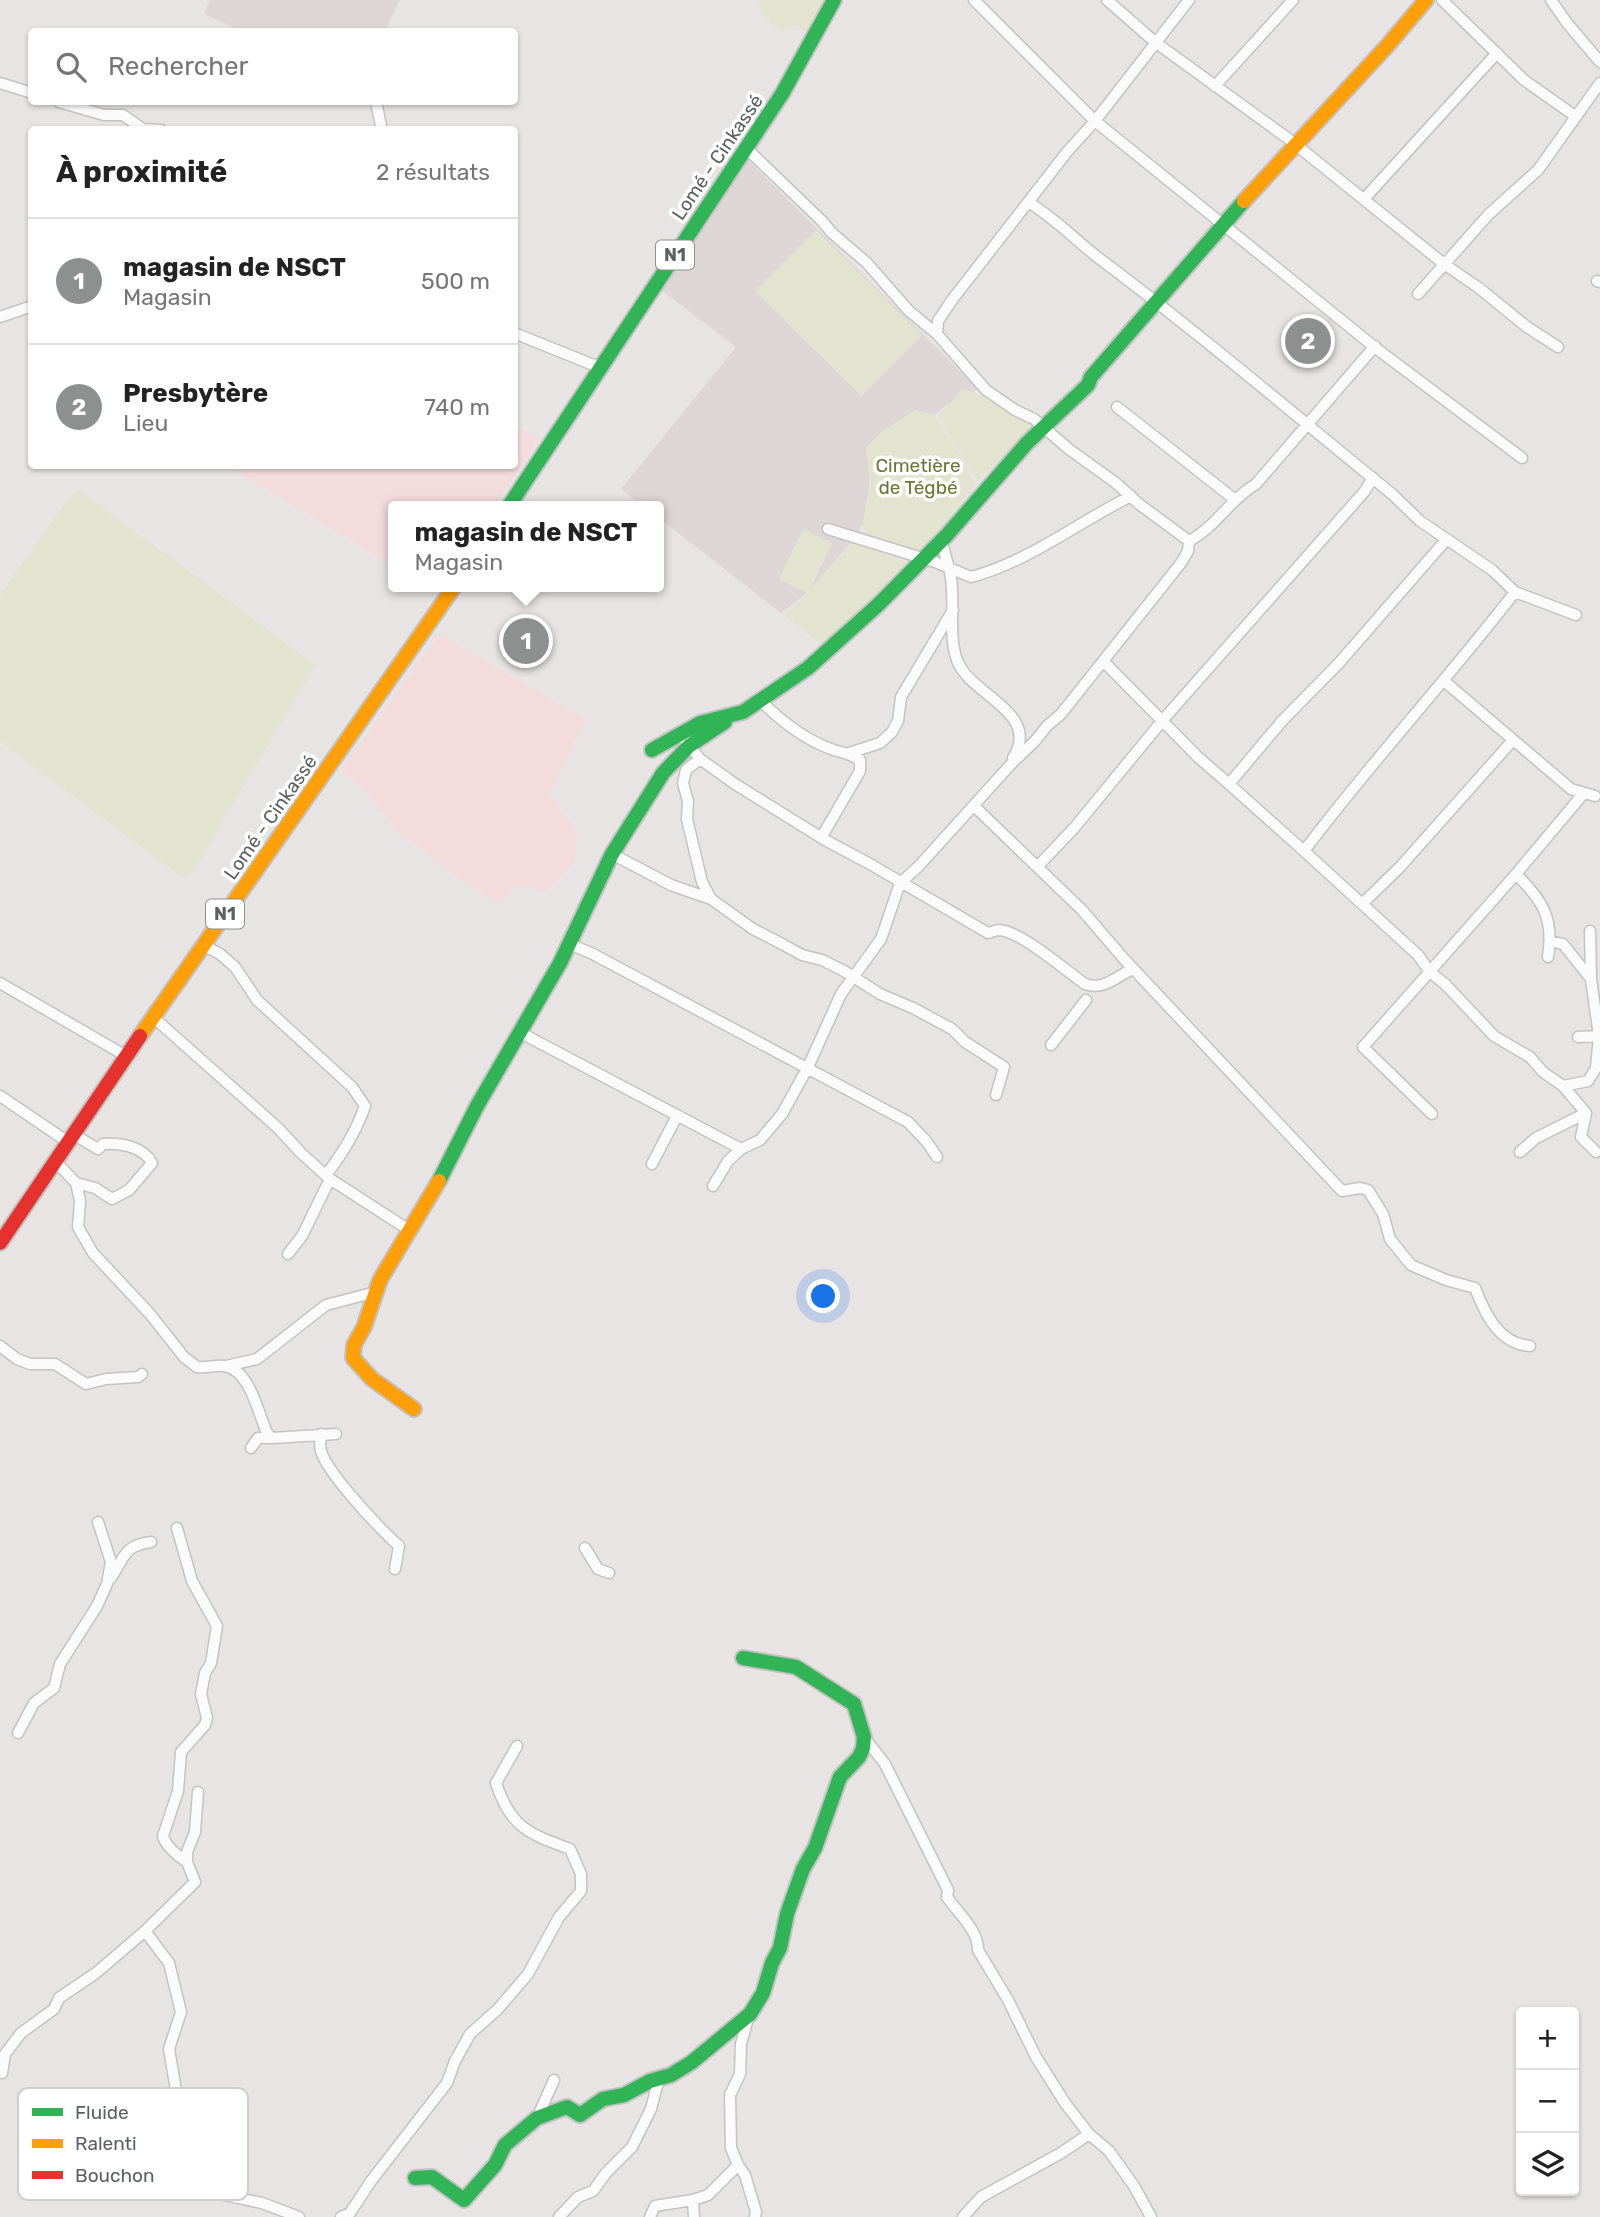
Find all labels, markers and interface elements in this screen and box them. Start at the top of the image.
search box [28,28,518,105]
icon: search [52,48,90,86]
text: Rechercher [108,51,248,82]
street label: Lomé - Cinkassé [667,90,768,224]
text: À proximité [56,154,227,190]
text: 2 résultats [376,158,490,186]
road number: N1 [656,241,694,270]
text: magasin de NSCT [123,252,346,283]
text: 1 [73,267,85,295]
text: 500 m [421,267,490,295]
text: Magasin [123,283,212,311]
pin: 2 [1285,315,1331,367]
text: Presbytère [123,378,268,409]
text: 2 [72,393,86,421]
text: 740 m [424,393,490,421]
text: Lieu [123,409,168,437]
park label: Cimetière de Tégbé [875,454,961,499]
popup [388,501,664,592]
text: magasin de NSCT [414,517,638,548]
text: Magasin [414,548,503,576]
pin: 1 [503,615,549,667]
street label: Lomé - Cinkassé [219,751,322,884]
road number: N1 [206,900,244,929]
your location [806,1279,840,1313]
map controls [1516,2007,1579,2196]
button: + [1516,2007,1579,2070]
button: − [1516,2070,1579,2133]
legend [18,2088,248,2200]
text: Fluide [75,2101,129,2124]
text: Ralenti [75,2132,137,2155]
button: layers [1516,2133,1579,2196]
text: Bouchon [75,2164,155,2187]

